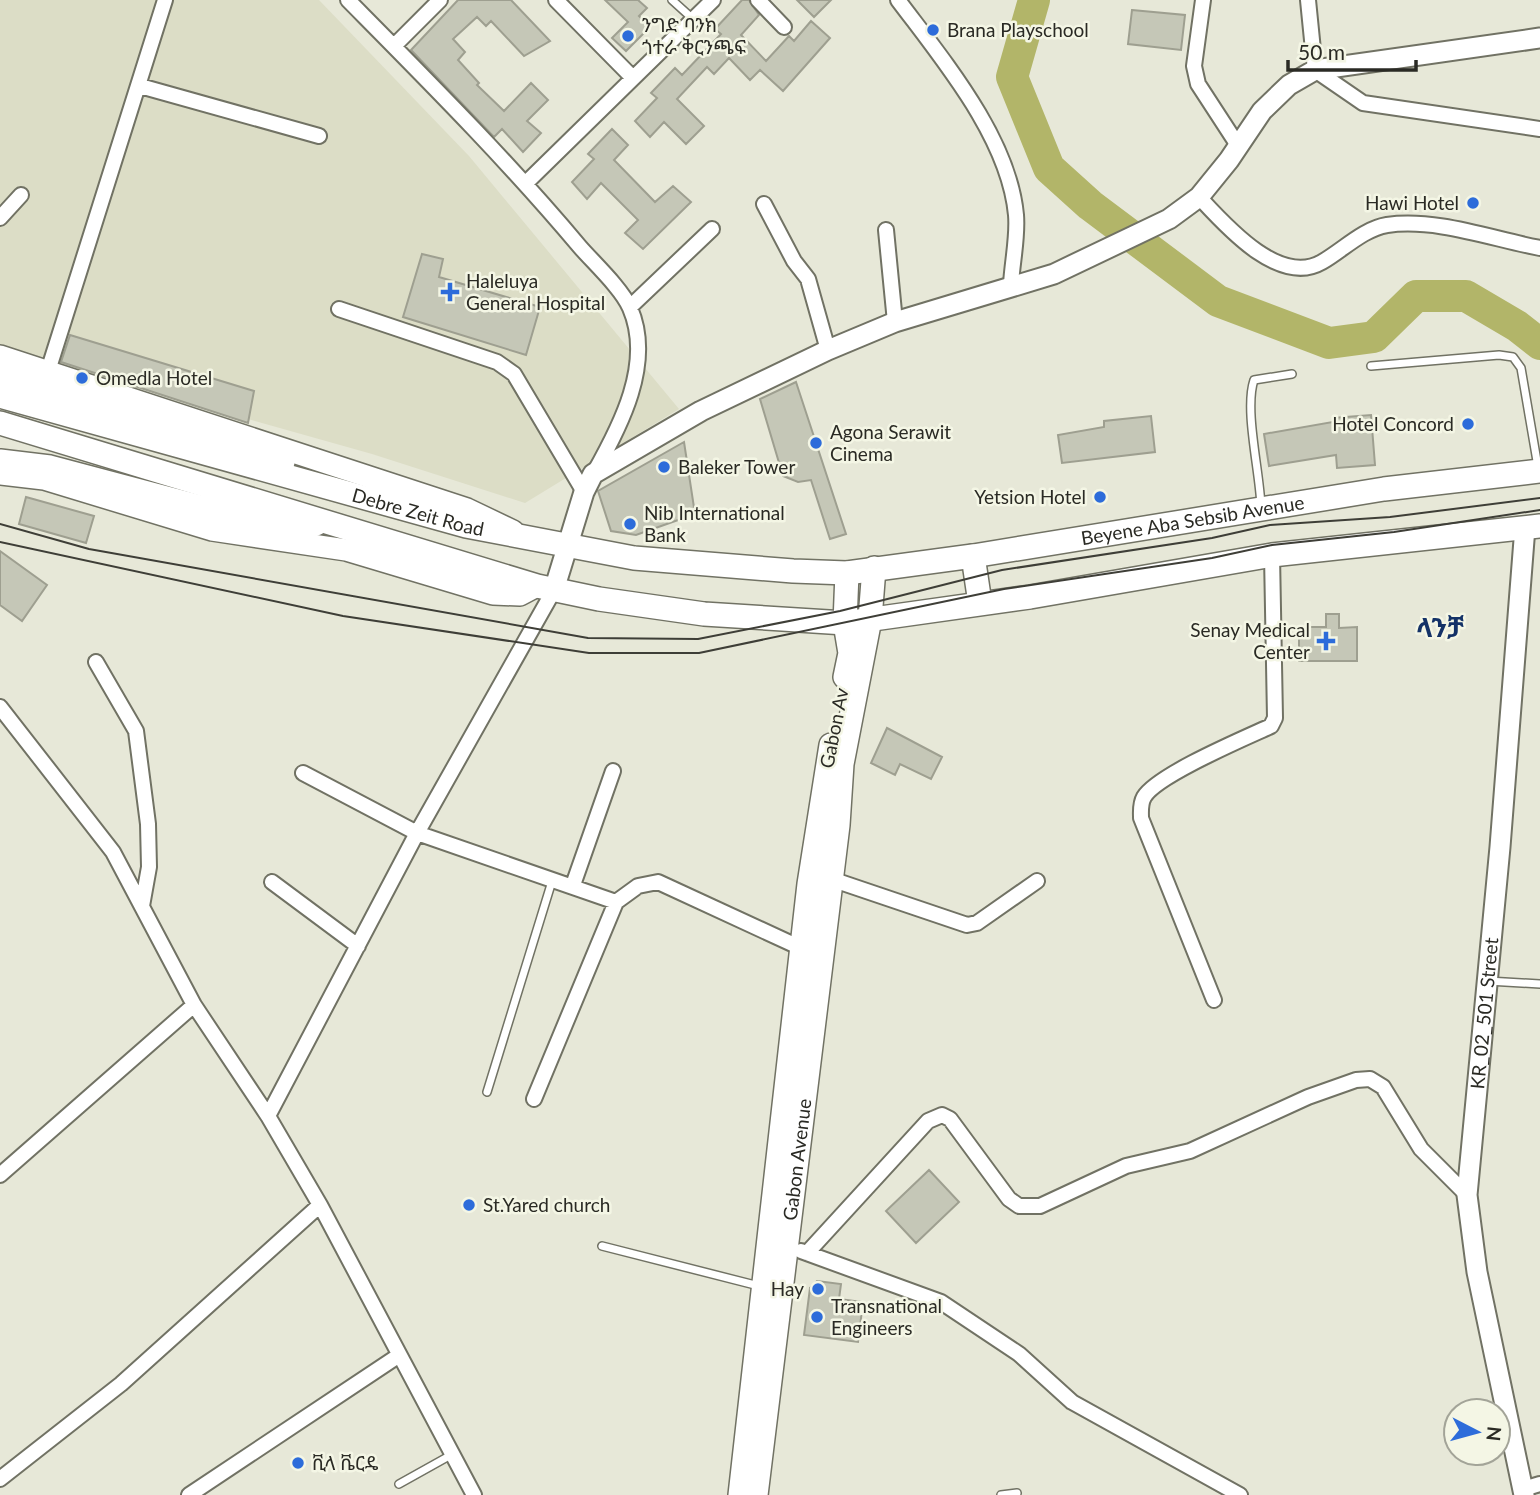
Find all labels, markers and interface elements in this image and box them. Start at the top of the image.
place label: ንግድ ባንክ ጎተራ ቅርንጫፍ [642,13,746,58]
place label: Brana Playschool [947,18,1089,41]
marker: Brana Playschool [925,22,941,38]
marker: ንግድ ባንክ ጎተራ ቅርንጫፍ [620,28,636,44]
scale bar [1288,28,1416,72]
text: 50 m [1298,39,1345,64]
place label: Hawi Hotel [1365,191,1459,214]
marker: Hawi Hotel [1465,195,1481,211]
place label: Haleluya General Hospital [466,269,605,314]
marker: Haleluya General Hospital [440,282,460,302]
place label: Omedla Hotel [96,366,212,389]
marker: Omedla Hotel [74,370,90,386]
place label: Hotel Concord [1332,412,1454,435]
marker: Hotel Concord [1460,416,1476,432]
place label: Agona Serawit Cinema [830,420,951,465]
marker: Agona Serawit Cinema [808,435,824,451]
place label: Baleker Tower [678,455,795,478]
marker: Baleker Tower [656,459,672,475]
street label: Debre Zeit Road [350,483,486,540]
place label: Yetsion Hotel [974,485,1086,508]
marker: Yetsion Hotel [1092,489,1108,505]
street label: Beyene Aba Sebsib Avenue [1079,490,1306,549]
place label: Nib International Bank [644,501,785,546]
marker: Nib International Bank [622,516,638,532]
district label: ላንቻ [1416,611,1464,643]
place label: Senay Medical Center [1190,618,1310,663]
marker: Senay Medical Center [1316,631,1336,651]
street label: Gabon Av [814,686,853,770]
street label: KR_02_501 Street [1465,936,1502,1090]
street label: Gabon Avenue [778,1097,815,1222]
place label: St.Yared church [483,1193,610,1216]
marker: St.Yared church [461,1197,477,1213]
place label: Hay [771,1277,804,1300]
marker: Hay [810,1281,826,1297]
place label: Transnational Engineers [831,1294,942,1339]
marker: Transnational Engineers [809,1309,825,1325]
north arrow [1442,1397,1512,1467]
text: N [1482,1425,1507,1442]
place label: ቪላ ቬርዴ [312,1451,379,1474]
marker: ቪላ ቬርዴ [290,1455,306,1471]

